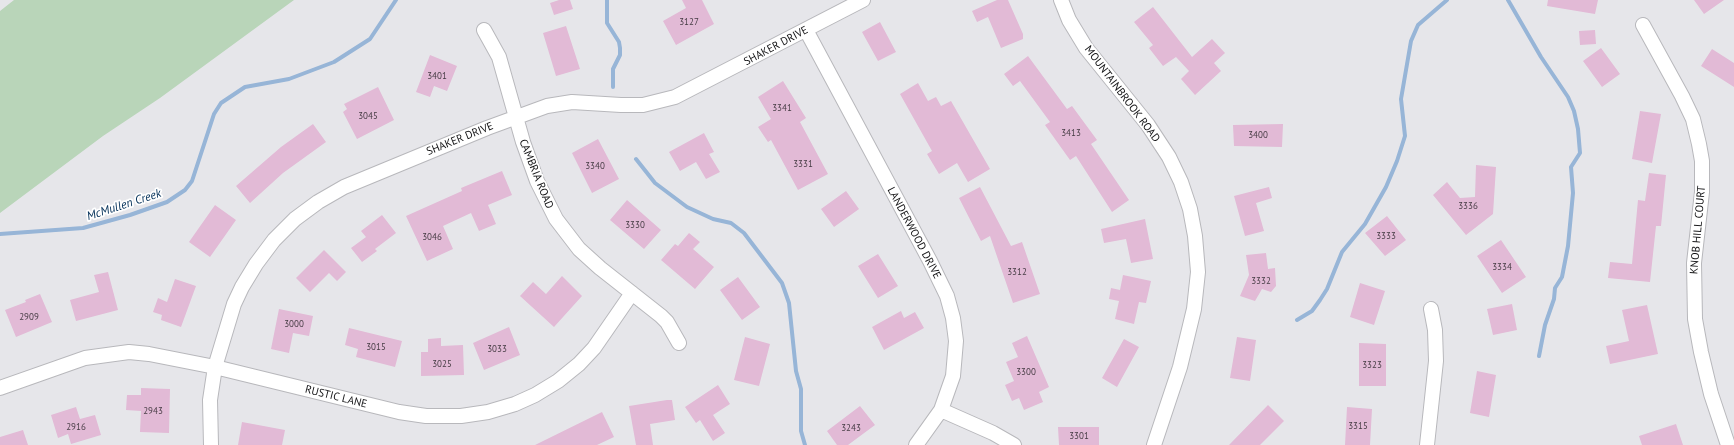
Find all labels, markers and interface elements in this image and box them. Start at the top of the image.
house number: 3127 [679,17,699,27]
street label: SHAKER DRIVE [742,24,810,68]
street label: MOUNTAINBROOK ROAD [1081,43,1163,145]
house number: 3401 [427,71,447,81]
house number: 3341 [772,103,792,113]
house number: 3045 [358,111,378,121]
street label: SHAKER DRIVE [425,120,495,158]
house number: 3413 [1061,128,1081,138]
house number: 3400 [1248,130,1268,140]
street label: CAMBRIA ROAD [516,137,556,211]
house number: 3331 [793,159,813,169]
house number: 3340 [585,161,605,171]
street label: LANDERWOOD DRIVE [884,185,944,281]
street label: KNOB HILL COURT [1688,185,1708,275]
water label: McMullen Creek [85,186,163,224]
house number: 3336 [1458,201,1478,211]
house number: 3330 [625,220,645,230]
house number: 3333 [1376,231,1396,241]
house number: 3046 [422,232,442,242]
house number: 3334 [1492,262,1512,272]
house number: 3312 [1007,267,1027,277]
house number: 3332 [1251,276,1271,286]
house number: 2909 [19,312,39,322]
house number: 3000 [284,319,304,329]
house number: 3015 [366,342,386,352]
house number: 3033 [487,344,507,354]
house number: 3025 [432,359,452,369]
house number: 3323 [1362,360,1382,370]
house number: 3300 [1016,367,1036,377]
street label: RUSTIC LANE [304,383,368,411]
house number: 2943 [143,406,163,416]
house number: 3315 [1348,421,1368,431]
house number: 2916 [66,422,86,432]
house number: 3243 [841,423,861,433]
house number: 3301 [1069,431,1089,441]

